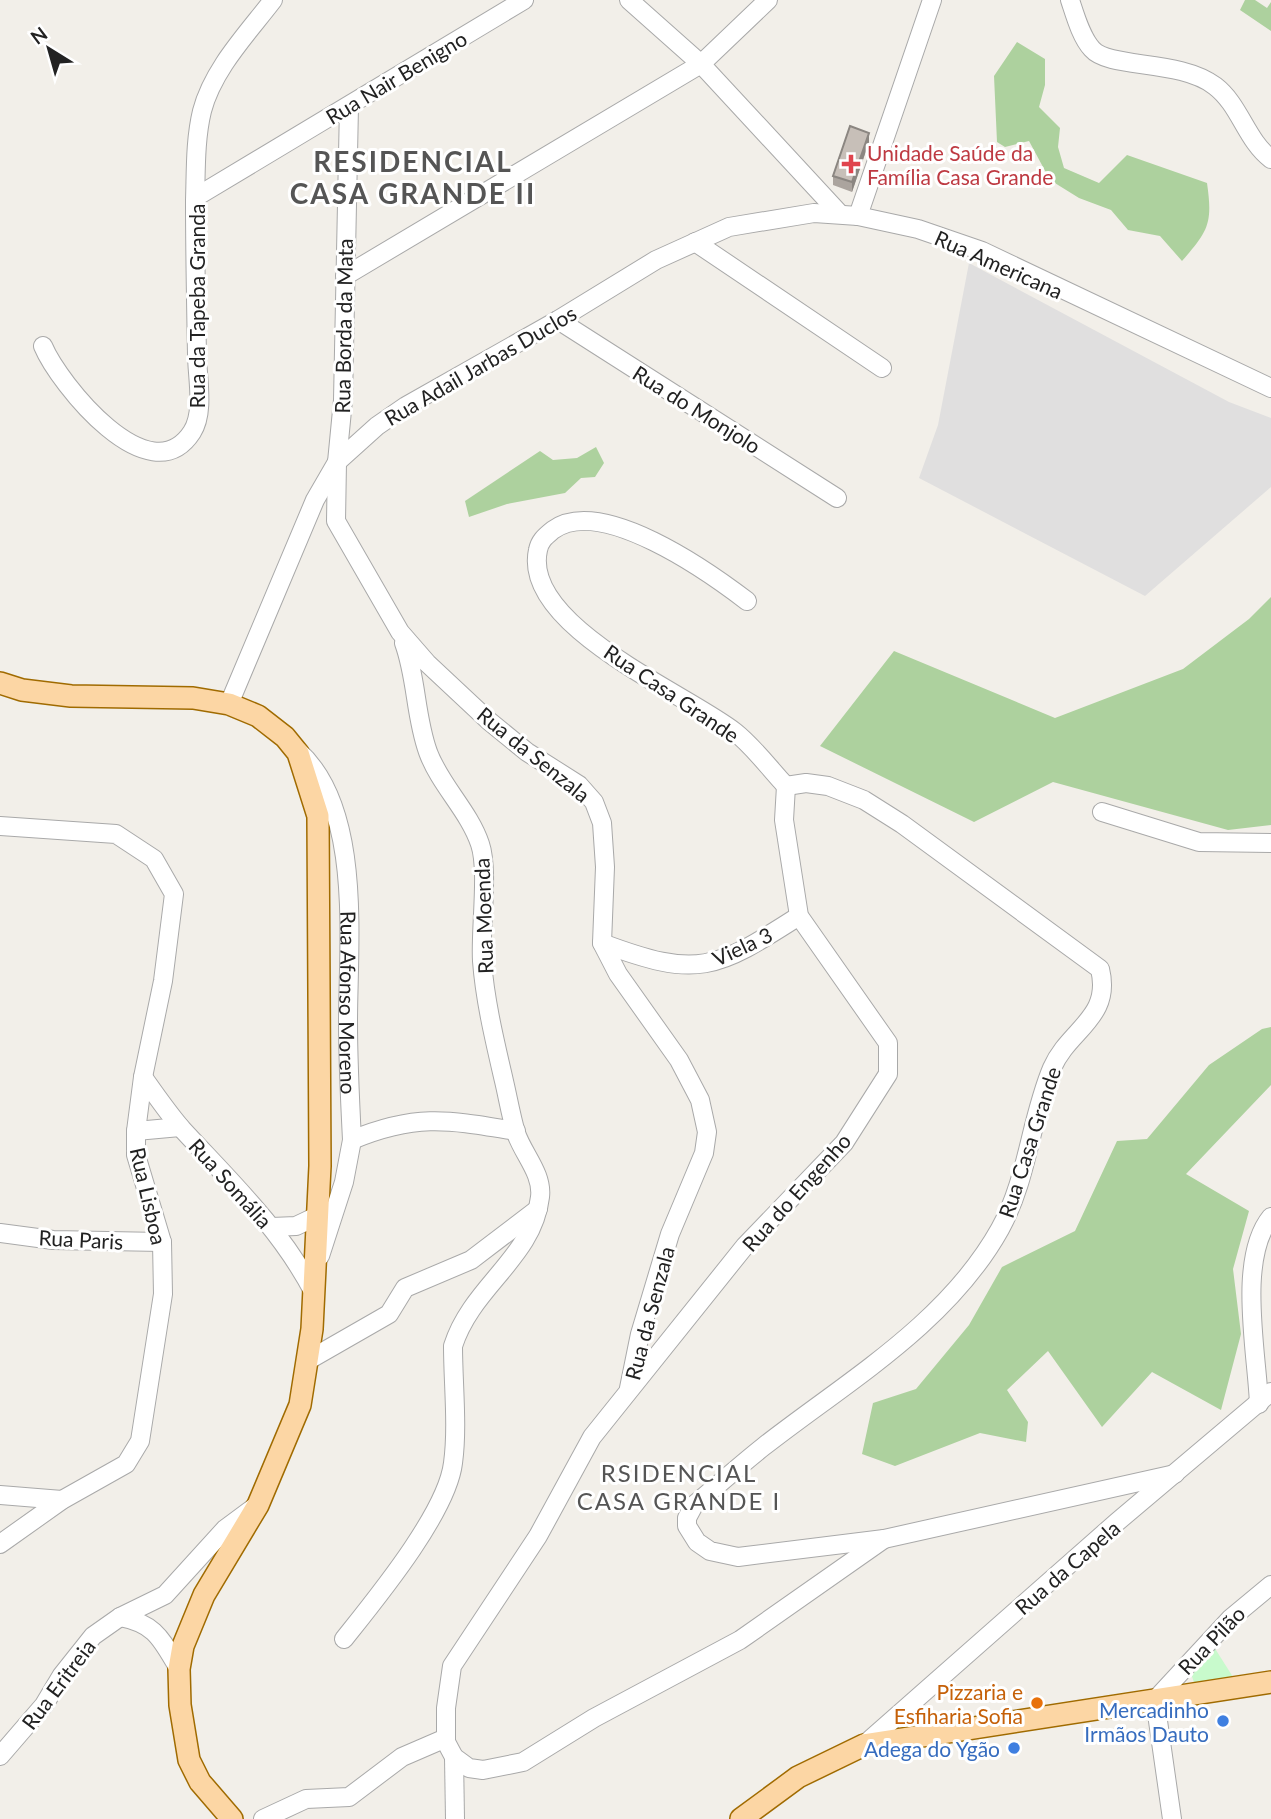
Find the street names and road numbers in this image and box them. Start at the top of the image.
street label: Rua Nair Benigno [321,25,471,129]
street label: Rua da Tapeba Granda [184,203,209,409]
street label: Rua Americana [931,225,1067,303]
street label: Rua Borda da Mata [329,238,357,414]
street label: Rua Adail Jarbas Duclos [380,300,580,430]
street label: Rua do Monjolo [629,360,766,458]
street label: Rua Casa Grande [600,639,744,747]
street label: Rua da Senzala [473,701,595,807]
street label: Rua Moenda [468,857,498,975]
street label: Rua Afonso Moreno [335,911,362,1095]
street label: Viela 3 [708,921,776,971]
street label: Rua Casa Grande [993,1063,1065,1221]
street label: Rua do Engenho [737,1128,856,1256]
street label: Rua Somália [184,1133,278,1233]
street label: Rua Lisboa [126,1145,172,1247]
street label: Rua Paris [38,1224,124,1254]
street label: Rua da Senzala [619,1243,679,1383]
street label: Rua da Capela [1010,1515,1124,1619]
street label: Rua Pilão [1172,1601,1250,1679]
street label: Rua Eritreia [16,1634,100,1734]

